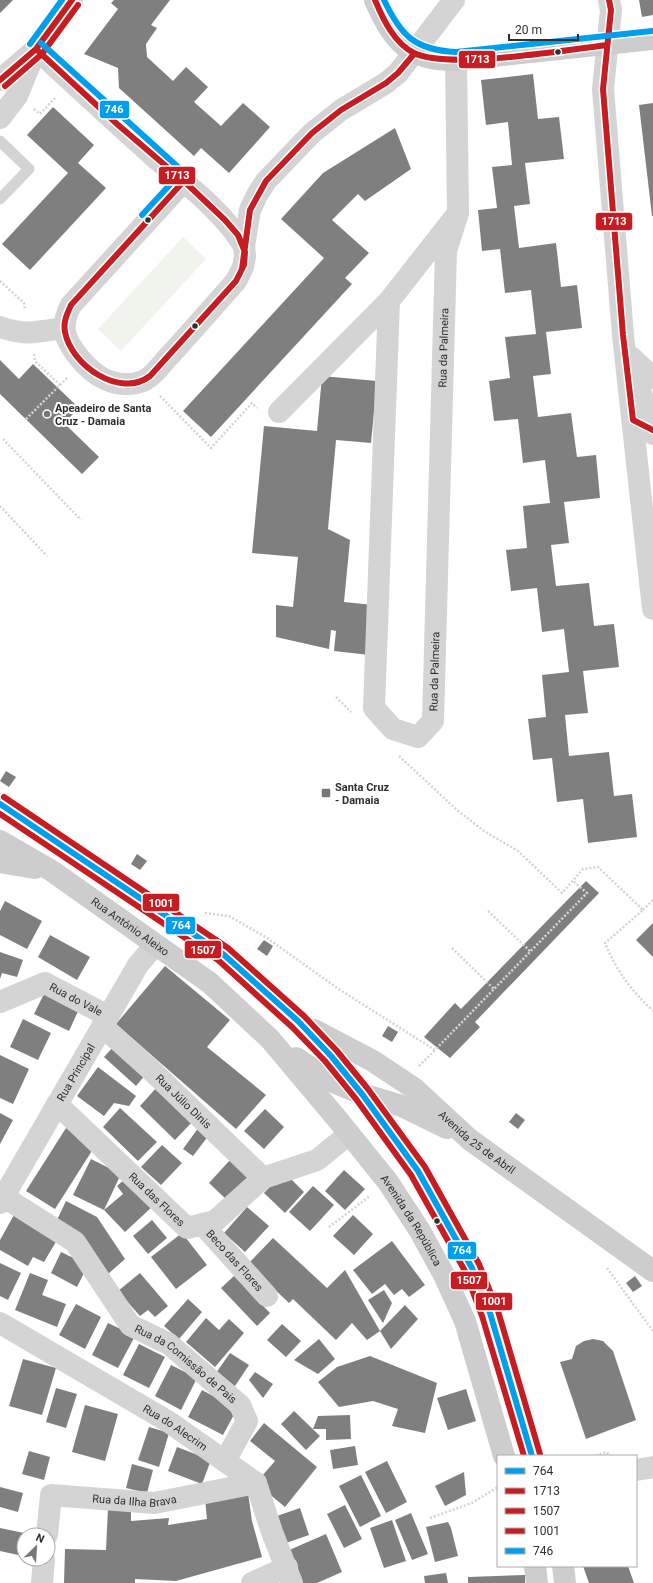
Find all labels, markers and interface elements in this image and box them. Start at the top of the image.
scale bar [509,16,578,42]
text: 20 m [515,23,542,37]
unlabelled marker [553,47,563,57]
line badge: 1713 [458,50,496,69]
text: 1713 [464,53,490,66]
line badge: 746 [99,100,130,119]
text: 746 [105,103,123,116]
line badge: 1713 [158,166,196,185]
text: 1713 [164,169,190,182]
line badge: 1713 [595,212,633,231]
unlabelled marker [143,215,153,225]
text: 1713 [601,215,627,228]
street label: Rua da Palmeira [436,308,451,388]
unlabelled marker [190,321,200,331]
place label: Apeadeiro de Santa Cruz - Damaia [55,402,151,428]
marker: Apeadeiro de Santa Cruz - Damaia [42,409,52,419]
street label: Rua da Palmeira [427,632,442,712]
place label: Santa Cruz - Damaia [335,781,390,807]
marker: Santa Cruz - Damaia [320,787,332,799]
line badge: 1001 [142,893,180,912]
street label: Rua António Aleixo [89,894,172,959]
text: 1001 [148,897,174,910]
line badge: 764 [165,916,196,935]
text: 764 [172,919,191,932]
line badge: 1507 [184,940,222,959]
text: 1507 [190,944,216,957]
street label: Rua do Vale [47,980,105,1019]
street label: Rua Principal [54,1041,98,1103]
street label: Rua Júlio Dinis [153,1071,214,1131]
street label: Avenida 25 de Abril [436,1108,518,1177]
street label: Rua das Flores [126,1170,188,1229]
street label: Avenida da República [378,1172,444,1268]
unlabelled marker [432,1216,442,1226]
street label: Beco das Flores [204,1227,266,1294]
line badge: 764 [447,1241,477,1260]
text: 764 [453,1244,472,1257]
line badge: 1507 [450,1271,488,1290]
text: 1507 [456,1274,482,1287]
line badge: 1001 [475,1292,513,1311]
text: 1001 [481,1295,507,1308]
street label: Rua da Comissão de Pais [133,1322,240,1406]
street label: Rua do Alecrim [141,1402,210,1453]
legend [497,1455,637,1567]
text: 764 [533,1464,553,1478]
text: 1713 [533,1484,560,1498]
street label: Rua da Ilha Brava [92,1492,178,1510]
text: 1507 [533,1504,560,1518]
text: 1001 [533,1524,560,1538]
north arrow [16,1527,56,1567]
text: N [34,1531,46,1546]
text: 746 [533,1544,553,1558]

